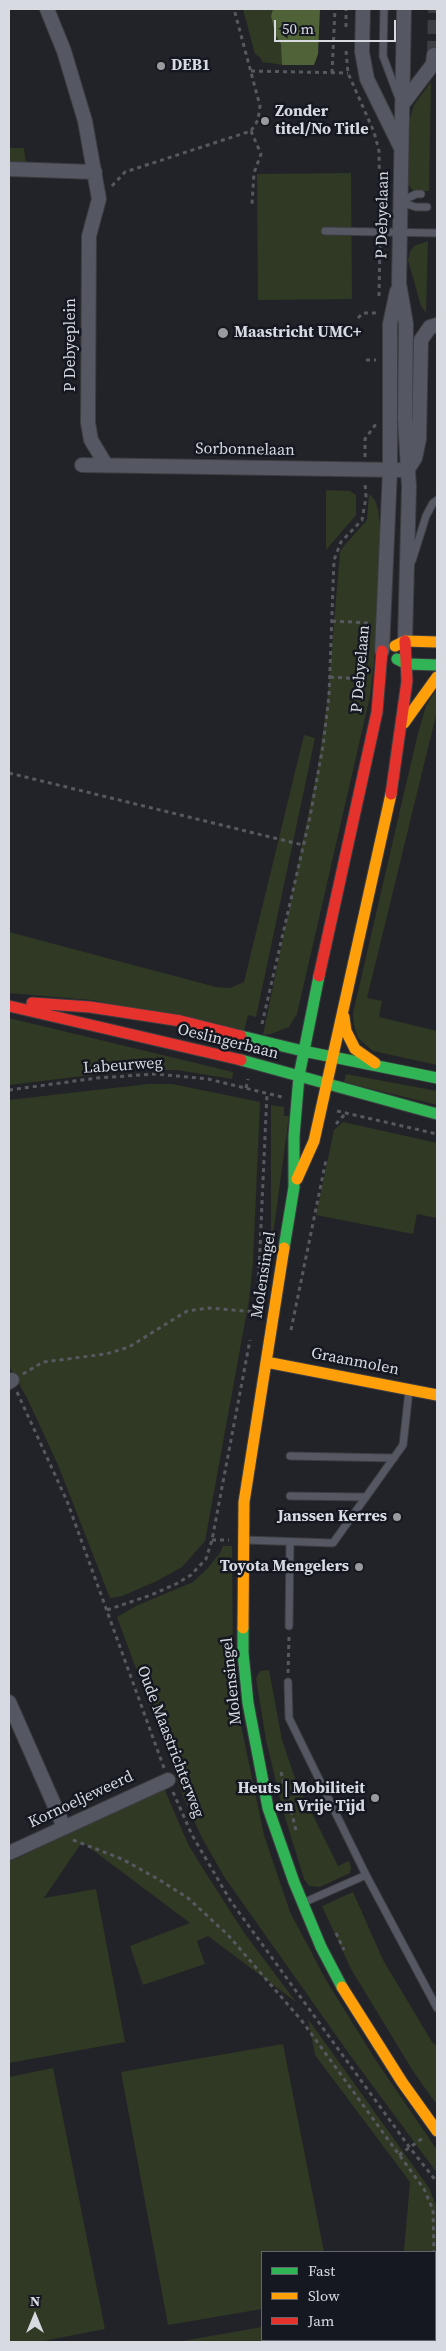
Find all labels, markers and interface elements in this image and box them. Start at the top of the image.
scale bar [276,10,398,42]
text: 50 m [282,18,314,39]
place label: DEB1 [171,56,211,76]
marker: DEB1 [155,60,167,72]
place label: Zonder titel/No Title [275,102,369,140]
marker: Zonder titel/No Title [259,115,271,127]
street label: P Debyelaan [373,171,393,259]
street label: P Debyeplein [61,298,81,392]
place label: Maastricht UMC+ [234,323,362,343]
marker: Maastricht UMC+ [216,326,230,340]
street label: Sorbonnelaan [195,440,295,460]
street label: P Debyelaan [348,624,374,714]
street label: Oeslingerbaan [175,1020,281,1064]
street label: Labeurweg [83,1054,163,1078]
street label: Molensingel [248,1230,280,1320]
street label: Graanmolen [309,1344,401,1380]
place label: Janssen Kerres [278,1507,387,1527]
marker: Janssen Kerres [391,1511,403,1523]
place label: Toyota Mengelers [220,1557,349,1577]
marker: Toyota Mengelers [353,1561,365,1573]
street label: Molensingel [218,1636,246,1726]
street label: Oude Maastrichterweg [132,1663,208,1821]
street label: Kornoeljeweerd [26,1767,136,1833]
place label: Heuts | Mobiliteit en Vrije Tijd [237,1779,365,1817]
marker: Heuts | Mobiliteit en Vrije Tijd [369,1792,381,1804]
legend [261,2251,436,2341]
text: Fast [308,2260,335,2281]
text: Slow [308,2285,340,2306]
north arrow [10,2291,60,2341]
text: N [30,2291,40,2311]
text: Jam [308,2310,334,2331]

